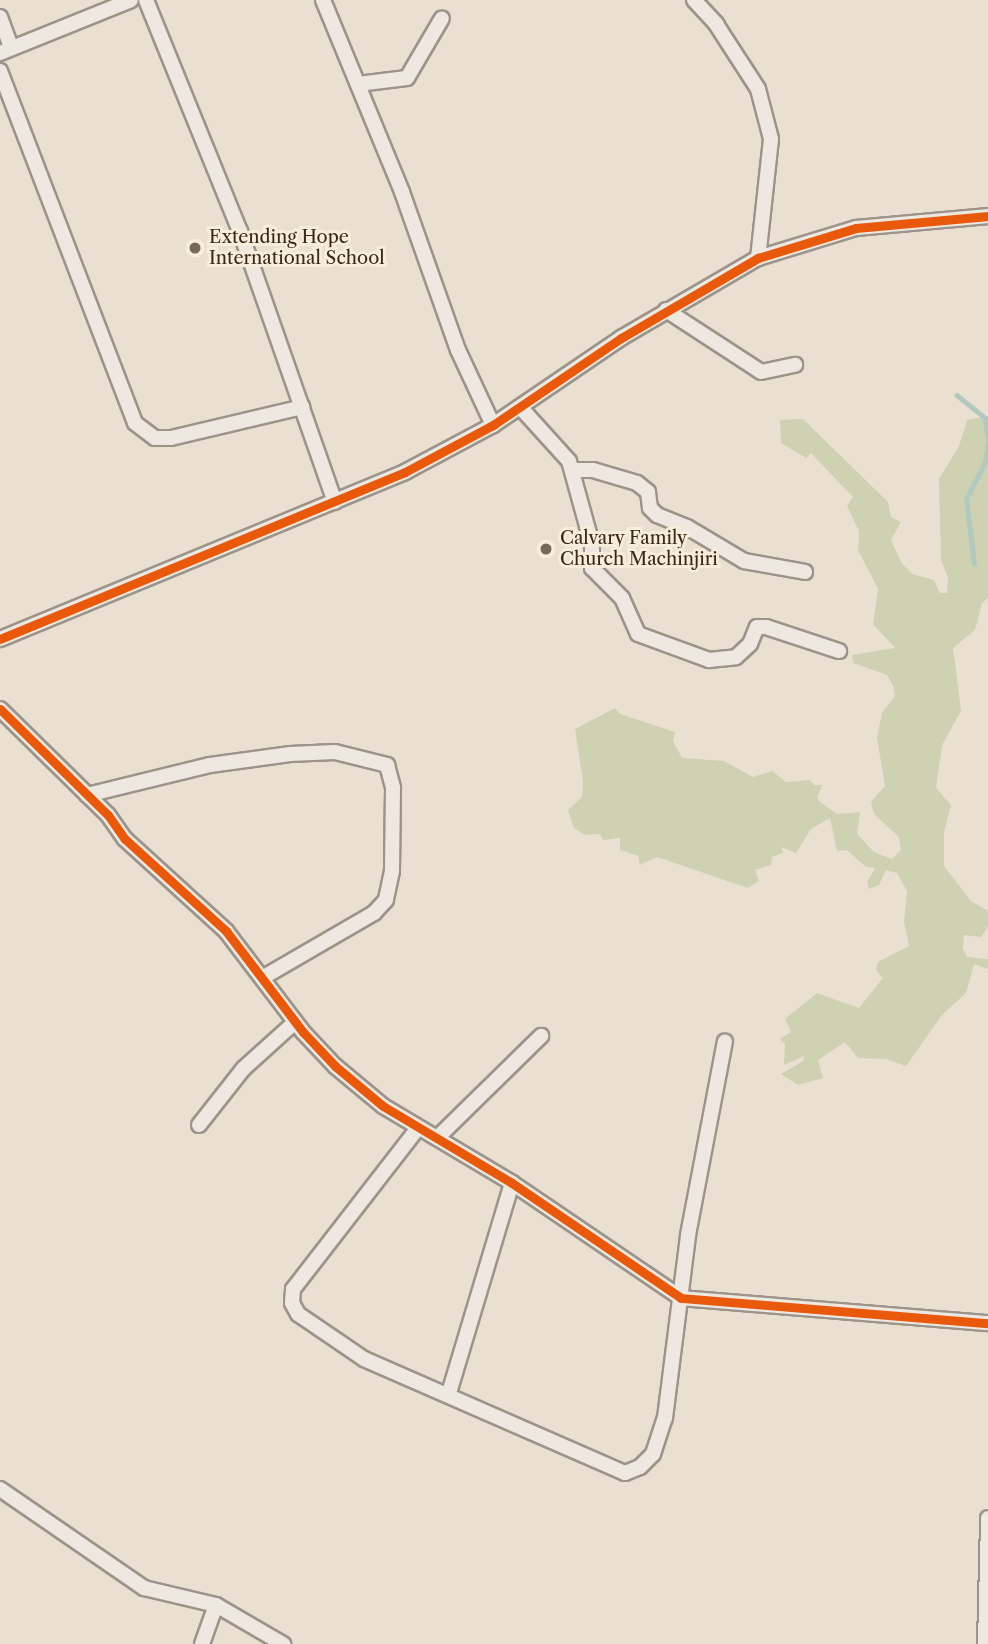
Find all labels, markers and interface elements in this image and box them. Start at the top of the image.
place label: Extending Hope International School [209,227,385,270]
marker: Extending Hope International School [187,240,203,256]
place label: Calvary Family Church Machinjiri [560,528,718,570]
marker: Calvary Family Church Machinjiri [538,541,554,557]

